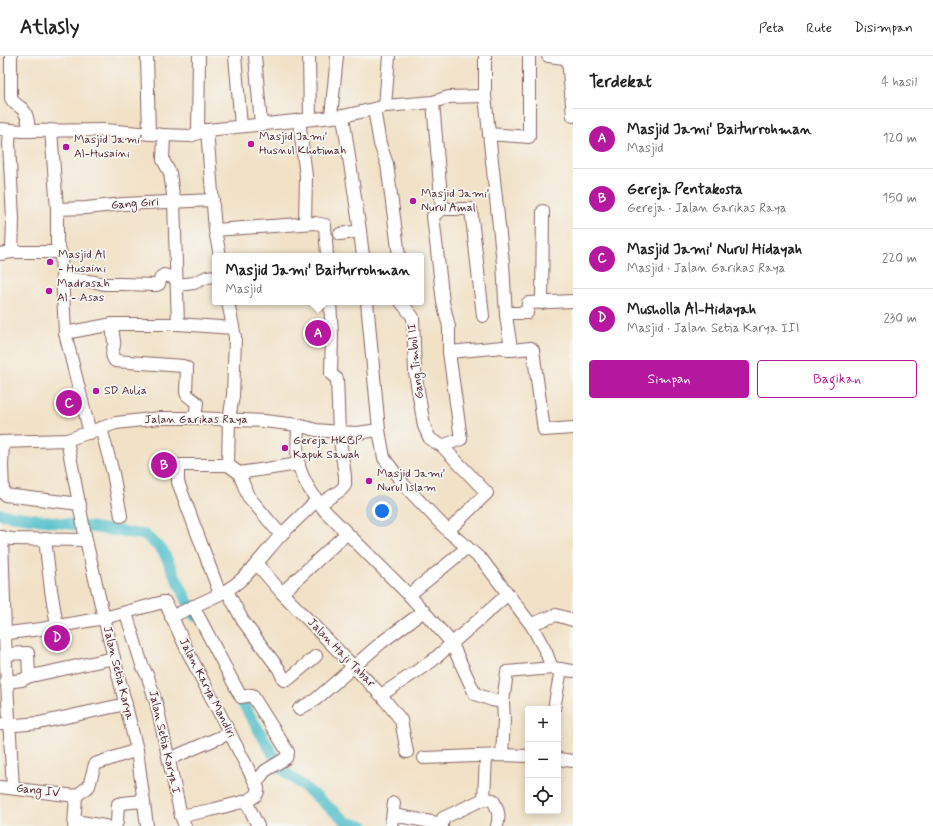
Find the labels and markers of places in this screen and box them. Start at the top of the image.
place label: Masjid Jami' Husnul Khotimah [259,129,346,159]
place label: Masjid Jami' Al-Husaini [74,132,142,162]
marker: Masjid Jami' Husnul Khotimah [246,139,256,149]
marker: Masjid Jami' Al-Husaini [61,142,71,152]
place label: Masjid Jami' Nurul Amal [421,186,489,216]
marker: Masjid Jami' Nurul Amal [408,196,418,206]
place label: Masjid Al - Husaini [58,247,106,277]
marker: Masjid Al - Husaini [45,257,55,267]
place label: Madrasah Al - Asas [57,276,110,306]
marker: Madrasah Al - Asas [44,286,54,296]
pin: A [305,318,331,348]
place label: SD Aulia [104,383,147,399]
marker: SD Aulia [91,386,101,396]
pin: C [56,388,82,418]
place label: Gereja HKBP Kapuk Sawah [293,433,363,463]
marker: Gereja HKBP Kapuk Sawah [280,443,290,453]
pin: B [151,450,177,480]
place label: Masjid Jami' Nurul Islam [377,466,445,496]
marker: Masjid Jami' Nurul Islam [364,476,374,486]
pin: D [44,623,70,653]

